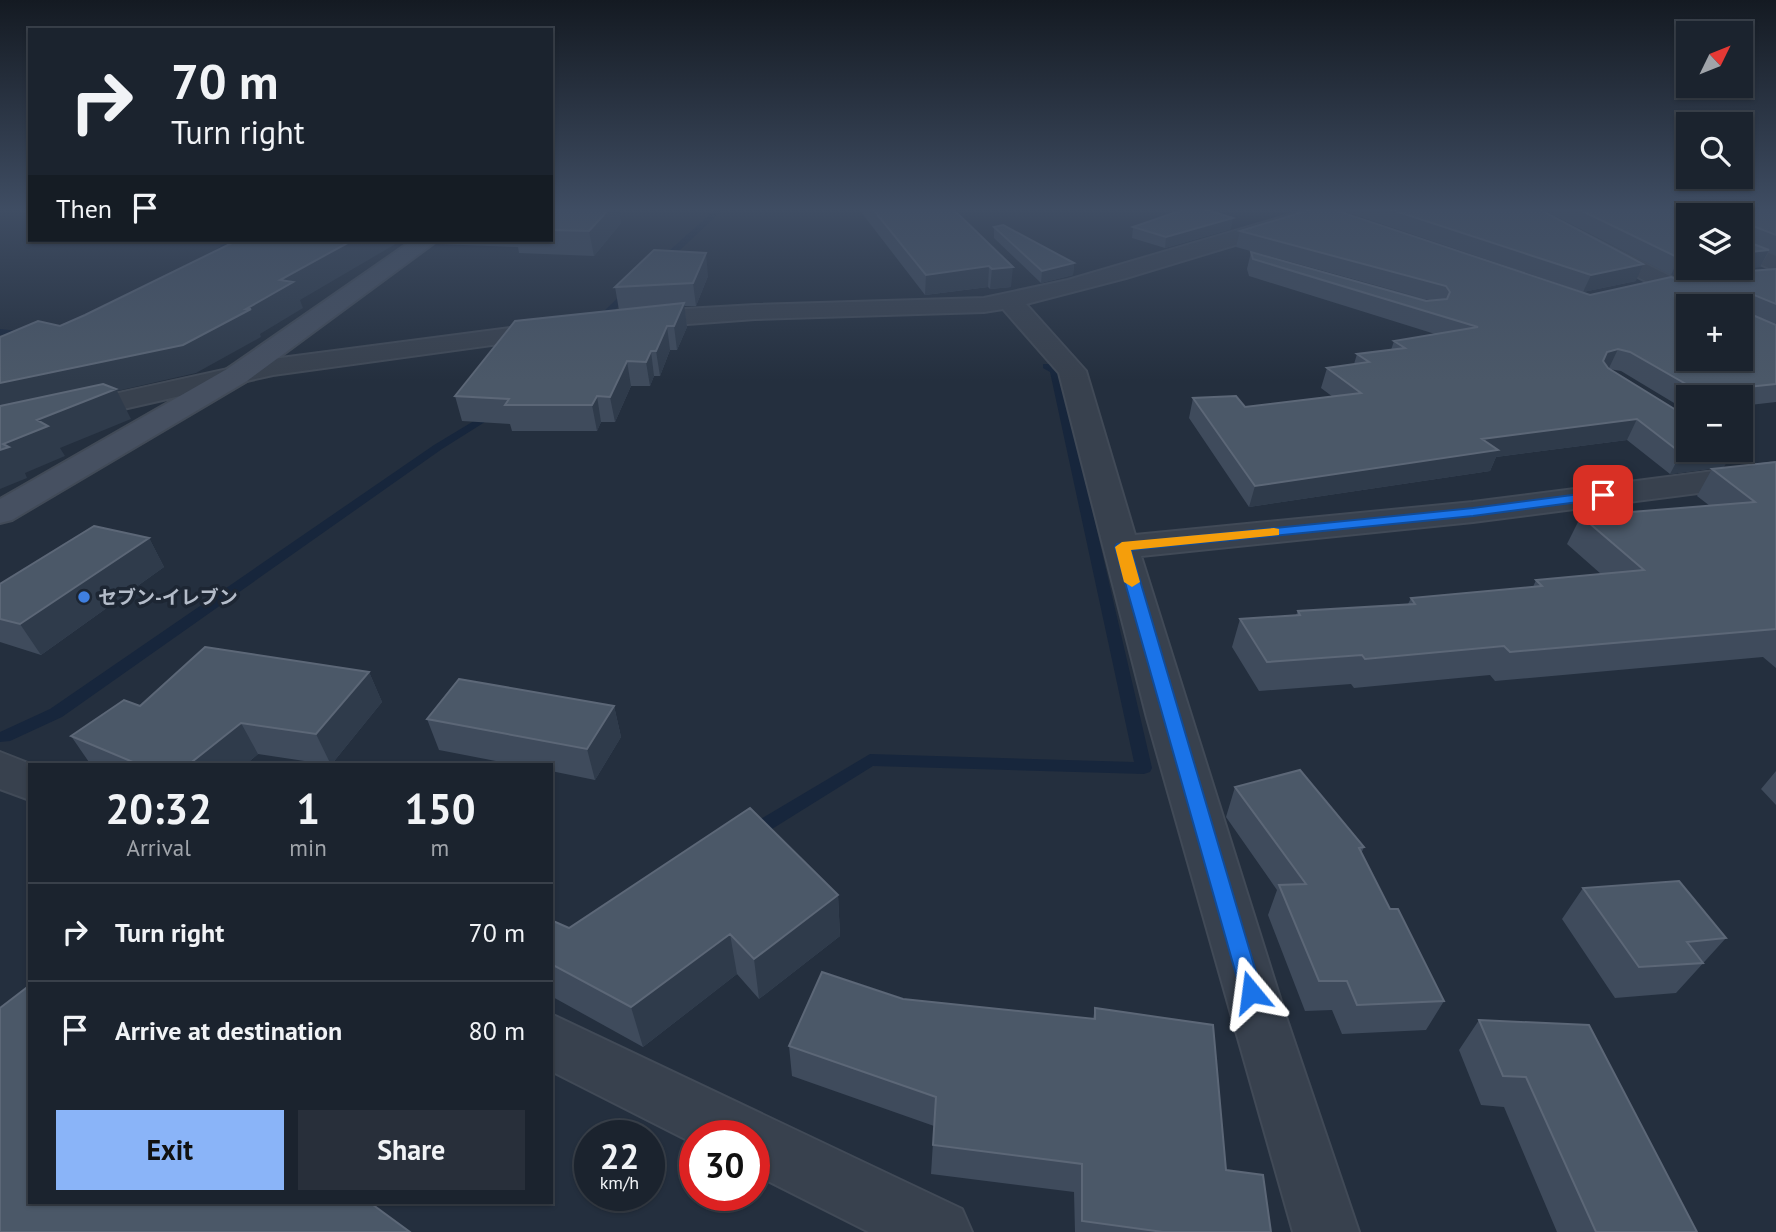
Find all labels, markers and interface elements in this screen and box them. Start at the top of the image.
north arrow [1676,21,1754,98]
map controls [1676,21,1753,462]
text: 70 m [171,49,278,113]
icon: right [56,56,147,147]
text: Turn right [171,111,305,153]
button: search [1676,112,1753,189]
icon: arrive [126,189,164,227]
text: Then [56,192,112,225]
button: layers [1676,203,1753,280]
button: + [1676,294,1753,371]
button: − [1676,385,1753,462]
pin [1573,465,1633,525]
icon: arrive [1584,476,1622,514]
place label: セブン-イレブン [98,585,238,609]
marker: セブン-イレブン [76,589,92,605]
text: 20:32 [105,781,212,836]
text: 1 [296,781,320,836]
text: 150 [404,781,476,836]
text: Arrival [126,833,191,862]
text: min [289,833,327,862]
text: m [431,833,449,862]
icon: right [56,913,94,951]
text: Turn right [115,916,224,949]
text: 70 m [469,916,525,949]
position arrow [1214,955,1288,1029]
icon: arrive [56,1011,94,1049]
text: Arrive at destination [115,1014,342,1047]
text: 80 m [469,1014,525,1047]
button: Exit [56,1110,284,1190]
button: Share [298,1110,525,1190]
speed limit sign: 30 [679,1120,770,1211]
text: 22 [600,1133,639,1179]
text: km/h [600,1171,639,1194]

